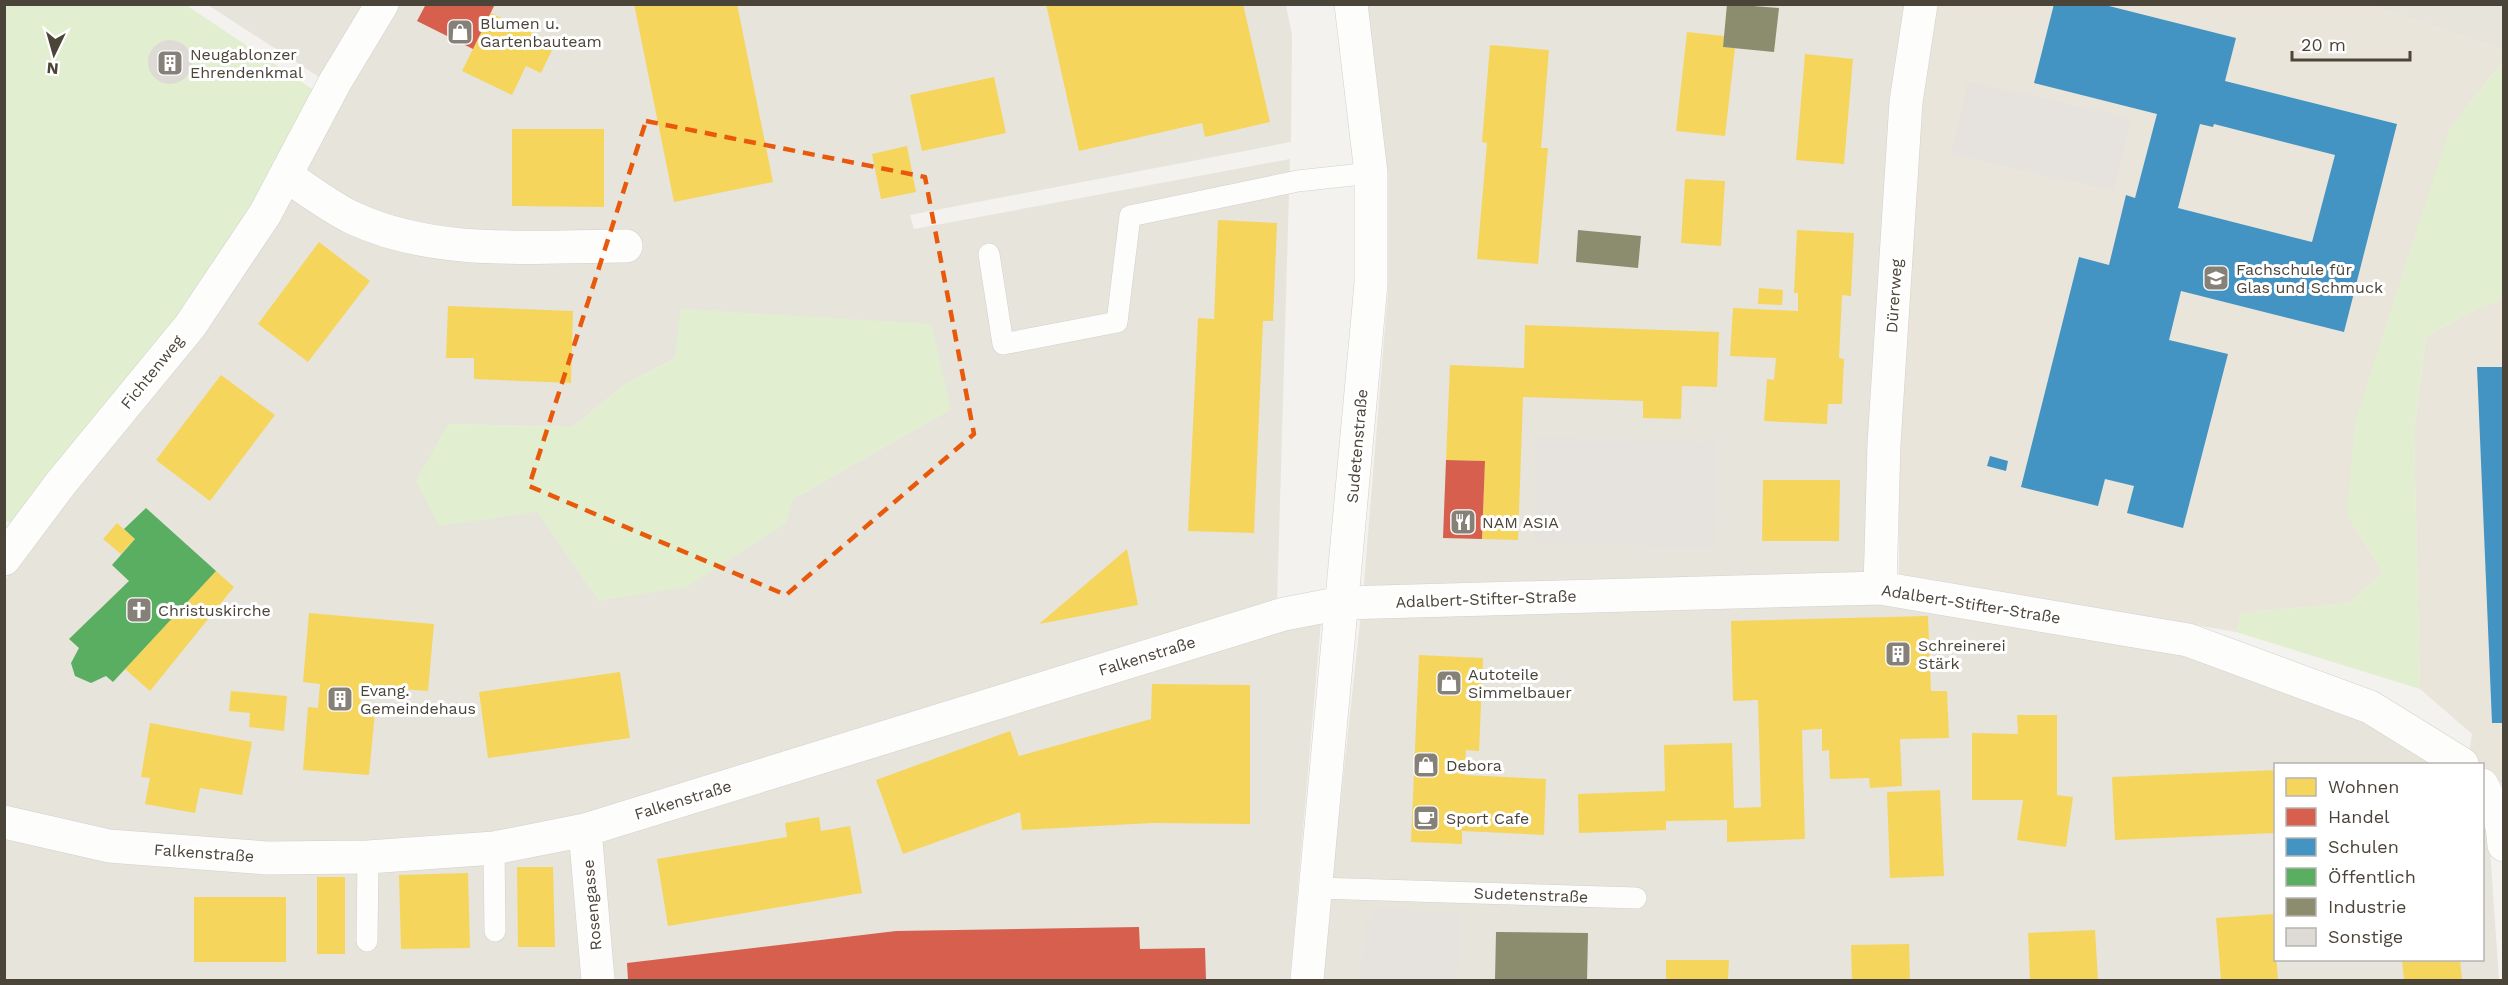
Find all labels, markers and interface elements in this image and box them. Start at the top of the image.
place label: Blumen u. Gartenbauteam [480,14,602,51]
shop icon: Blumen u. Gartenbauteam [445,17,475,47]
north arrow [24,24,84,84]
scale bar [2292,24,2410,62]
text: 20 m [2301,34,2346,55]
place label: Neugablonzer Ehrendenkmal [190,45,303,82]
building icon: Neugablonzer Ehrendenkmal [155,48,185,78]
text: N [46,58,59,78]
street label: Dürerweg [1882,258,1906,334]
place label: Fachschule für Glas und Schmuck [2236,260,2383,297]
school or university icon: Fachschule für Glas und Schmuck [2201,263,2231,293]
street label: Fichtenweg [116,331,188,413]
street label: Sudetenstraße [1343,388,1371,504]
restaurant icon: NAM ASIA [1448,507,1478,537]
place label: NAM ASIA [1482,513,1559,532]
street label: Adalbert-Stifter-Straße [1880,580,2062,628]
street label: Adalbert-Stifter-Straße [1395,586,1577,612]
church icon: Christuskirche [124,595,154,625]
place label: Christuskirche [158,601,271,620]
street label: Falkenstraße [1096,632,1198,680]
place label: Schreinerei Stärk [1918,636,2006,673]
building icon: Schreinerei Stärk [1883,639,1913,669]
place label: Autoteile Simmelbauer [1468,665,1572,702]
shop icon: Autoteile Simmelbauer [1434,668,1464,698]
place label: Evang. Gemeindehaus [360,681,476,718]
building icon: Evang. Gemeindehaus [325,684,355,714]
shop icon: Debora [1411,750,1441,780]
place label: Debora [1446,756,1502,775]
legend [2274,763,2484,961]
street label: Falkenstraße [632,776,734,824]
text: Wohnen [2328,776,2399,797]
cafe icon: Sport Cafe [1411,803,1441,833]
text: Handel [2328,806,2390,827]
place label: Sport Cafe [1446,809,1529,828]
text: Schulen [2328,836,2399,857]
street label: Falkenstraße [153,840,255,866]
street label: Rosengasse [579,859,605,951]
text: Öffentlich [2328,866,2416,887]
street label: Sudetenstraße [1473,884,1589,906]
text: Industrie [2328,896,2406,917]
text: Sonstige [2328,926,2403,947]

